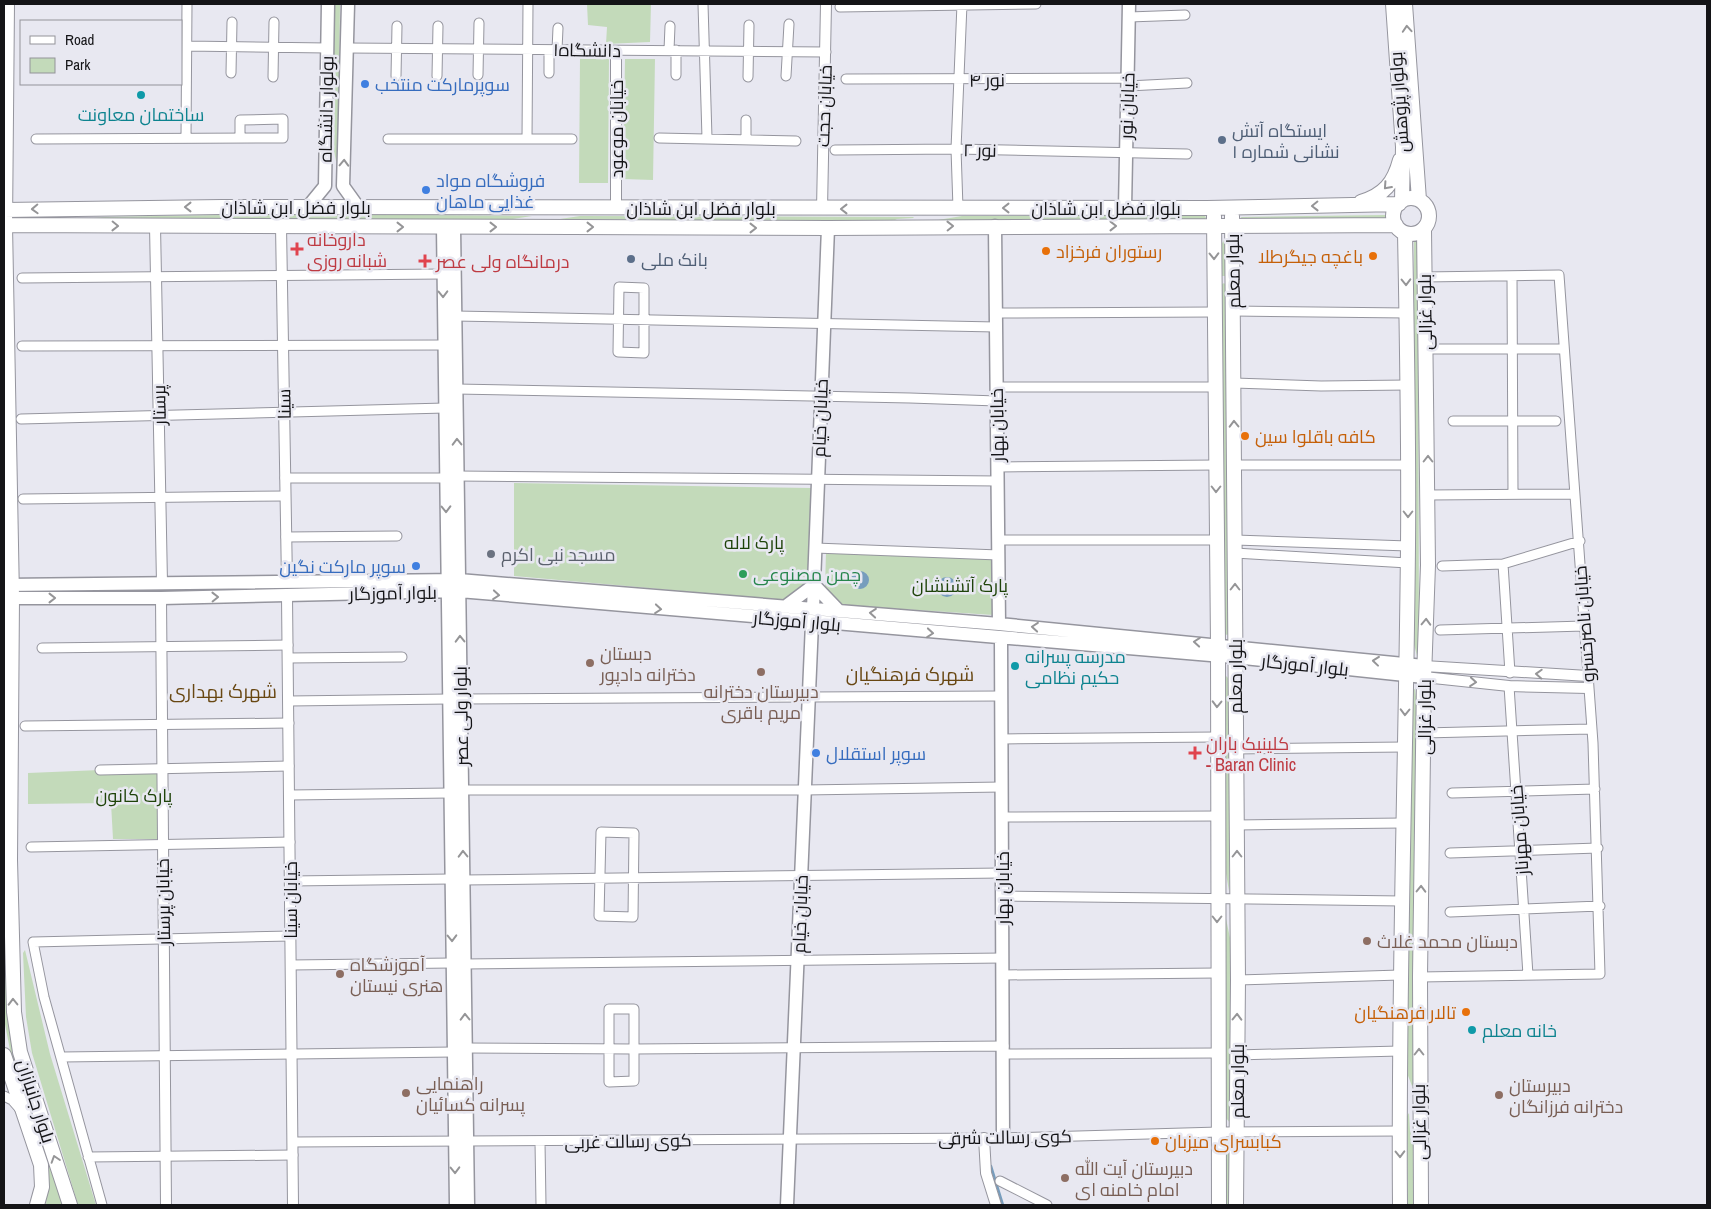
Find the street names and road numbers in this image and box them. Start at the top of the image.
street label: دانشگاه۱ [553,37,621,63]
street label: بولوار پژوهش [1383,51,1415,153]
street label: بولوار دانشگاه [313,55,339,163]
street label: خیابان حجت [810,64,838,148]
street label: نور ۴ [969,67,1005,93]
street label: خیابان نور [1113,72,1141,141]
street label: خیابان موعود [604,80,629,178]
street label: نور ۲ [963,137,997,163]
street label: بلوار فضل ابن شاذان [221,195,371,220]
street label: بلوار فضل ابن شاذان [626,196,776,221]
street label: بلوار فضل ابن شاذان [1031,196,1181,221]
street label: بلوار معلم [1220,233,1246,309]
street label: بلوار غزالی [1412,274,1438,350]
street label: خیابان خیام [806,378,834,458]
street label: پرستار [146,384,172,426]
street label: سینا [271,388,297,420]
street label: خیابان بهار [984,388,1010,463]
street label: خیابان ناصرخسرو [1567,565,1601,683]
street label: بلوار آموزگار [348,580,437,606]
street label: بلوار آموزگار [751,605,842,637]
street label: بلوار معلم [1223,639,1248,713]
street label: بلوار آموزگار [1259,648,1350,682]
street label: بلوار ولی عصر [448,666,474,767]
street label: بلوار غزالی [1412,679,1437,755]
street label: خیابان مهرناز [1503,784,1535,877]
street label: خیابان بهار [990,851,1015,926]
street label: خیابان پرستار [150,858,176,947]
street label: خیابان سینا [278,861,303,939]
street label: خیابان خیام [786,874,814,954]
street label: بلوار معلم [1225,1044,1250,1118]
street label: بلوار جانبازان [11,1056,61,1146]
street label: بلوار غزالی [1406,1084,1432,1160]
street label: کوی رسالت شرقی [938,1123,1072,1151]
street label: کوی رسالت غربی [564,1127,692,1155]

